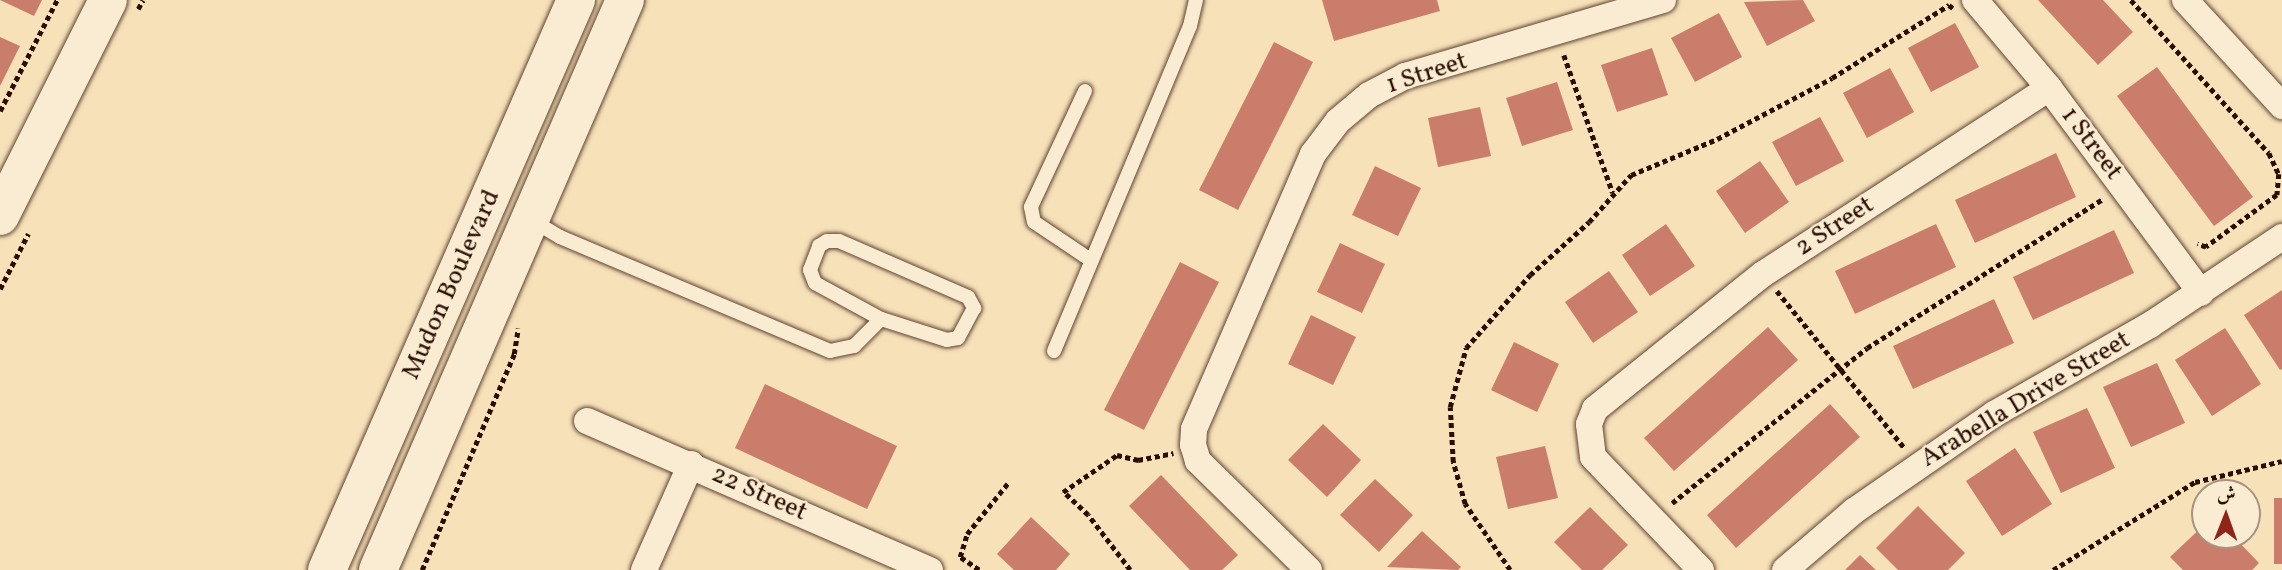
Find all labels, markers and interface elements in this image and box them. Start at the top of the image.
street label: 1 Street [1383,46,1471,102]
street label: 1 Street [2053,101,2129,187]
street label: Mudon Boulevard [396,185,508,385]
street label: 2 Street [1790,190,1880,264]
street label: Arabella Drive Street [1915,325,2137,475]
street label: 22 Street [706,459,812,529]
north arrow [2191,479,2261,549]
text: ش [2217,482,2236,508]

